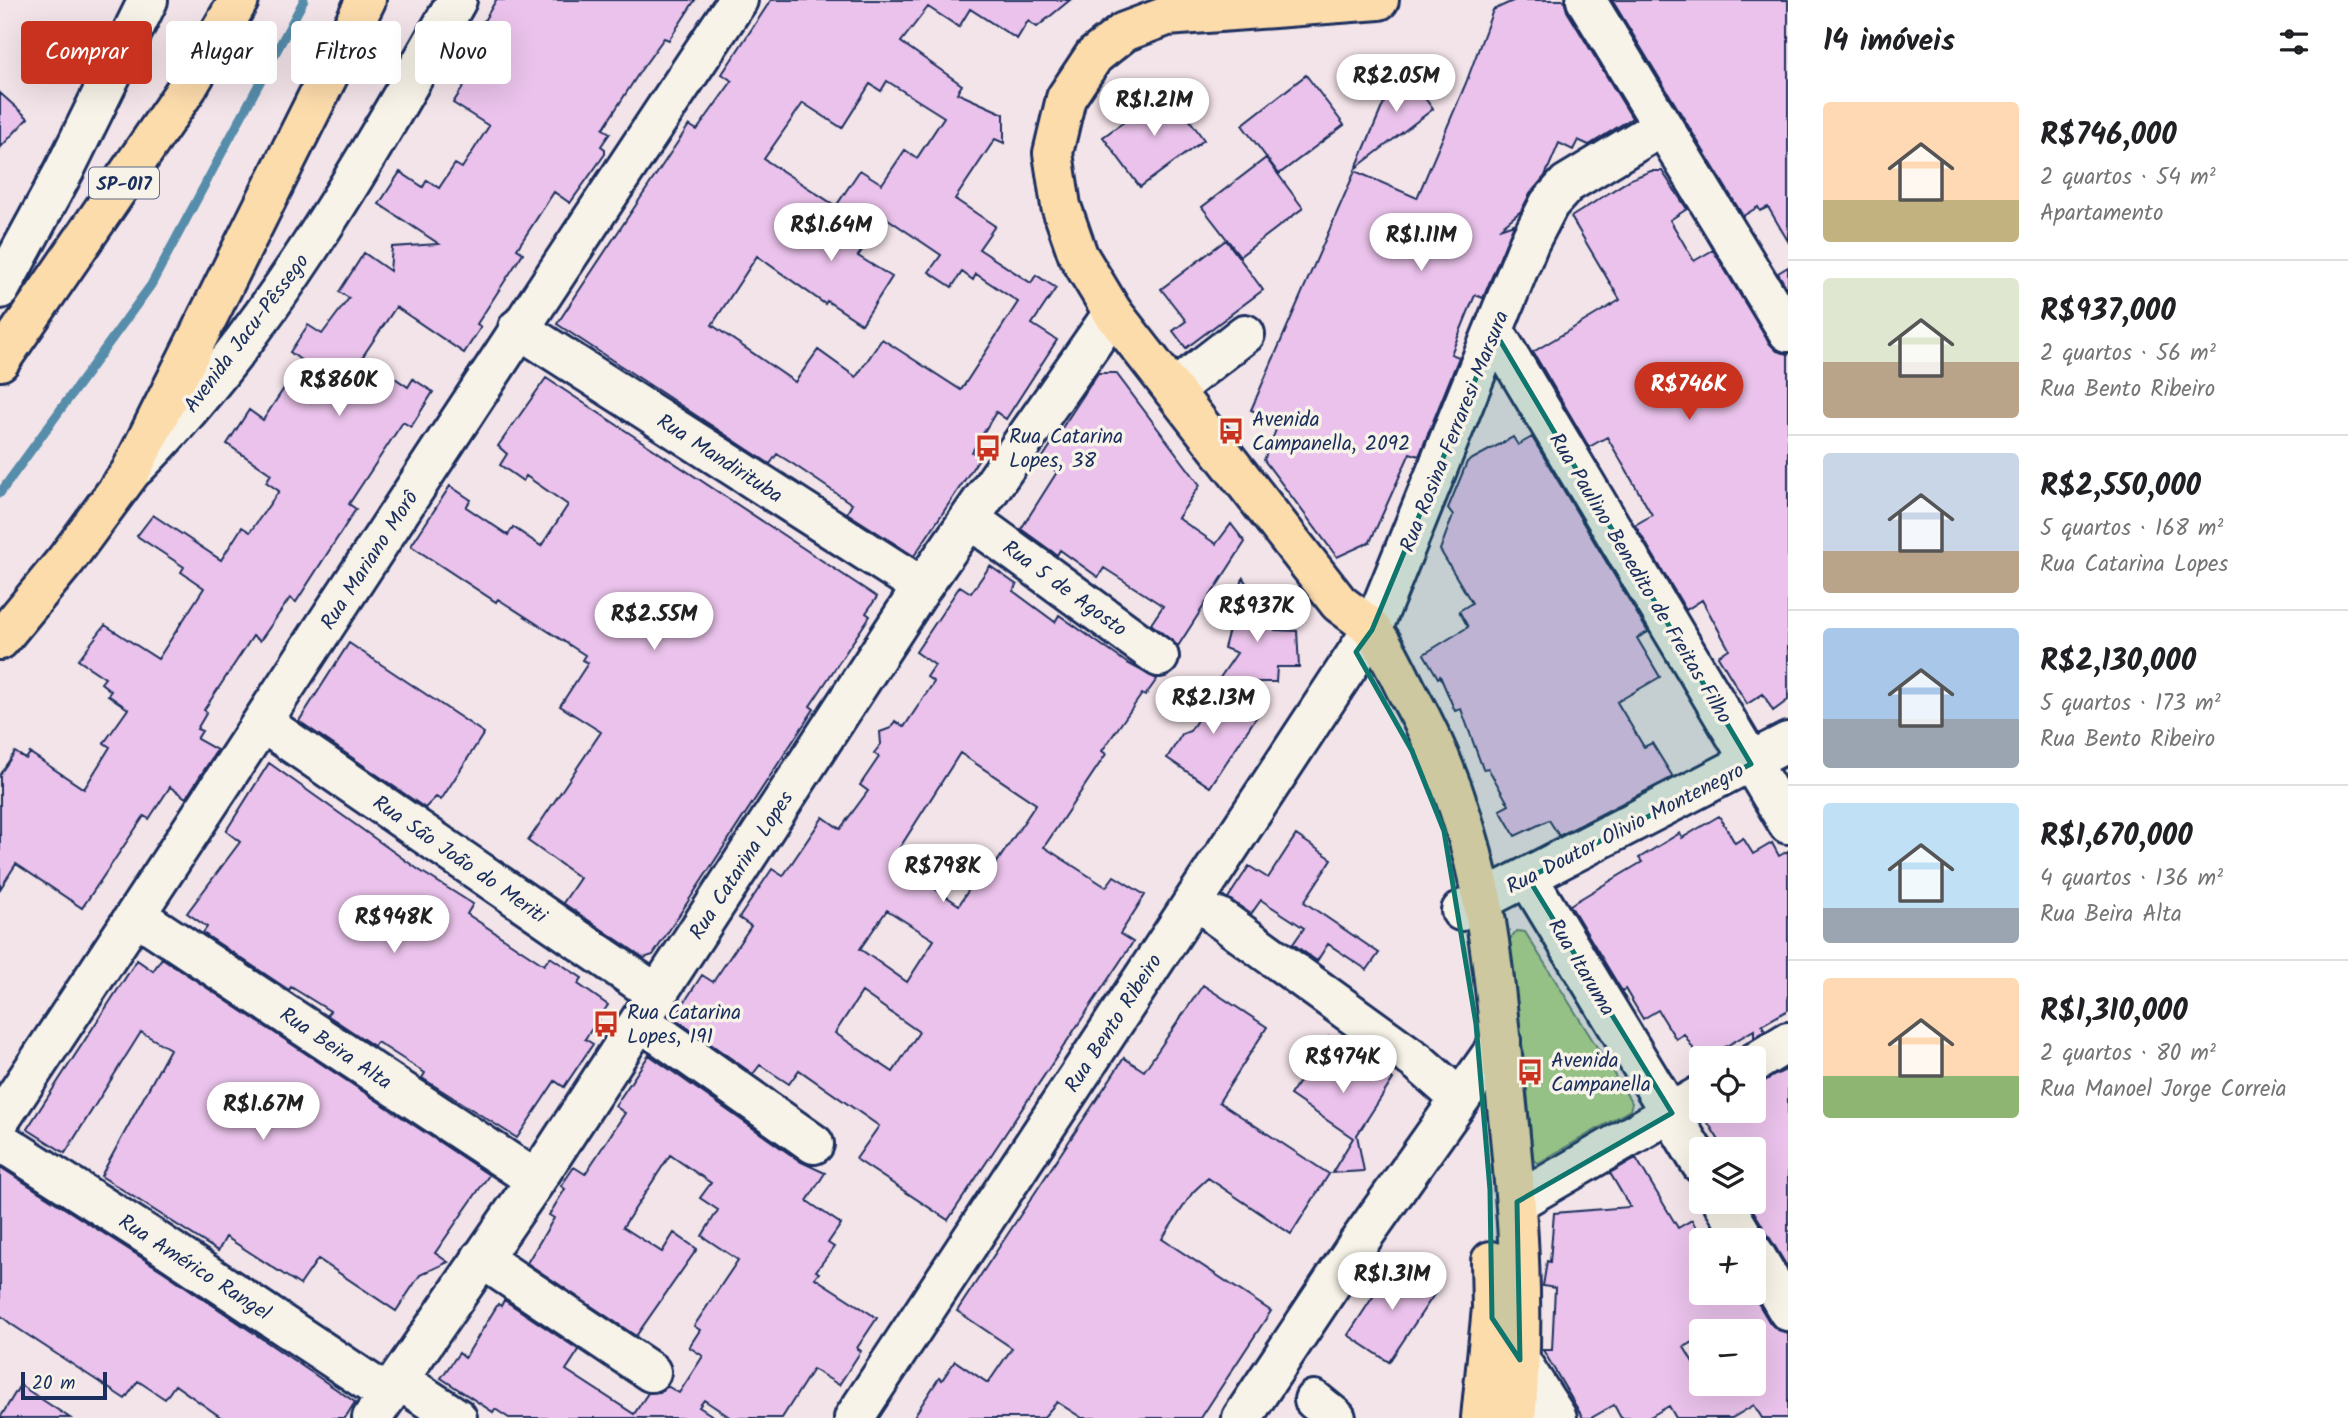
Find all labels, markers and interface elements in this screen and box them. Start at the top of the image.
text: 14 imóveis [1823,18,1955,66]
chip: Comprar [21,21,152,84]
chip: Alugar [166,21,277,84]
chip: Filtros [291,21,401,84]
chip: Novo [415,21,511,84]
icon: filters [2275,23,2313,61]
pin: R$2.05M [1331,54,1461,114]
text: R$2.05M [1352,59,1440,95]
pin: R$1.21M [1089,78,1219,138]
text: R$1.21M [1115,83,1193,119]
text: R$746,000 [2040,112,2177,160]
icon: home [1879,130,1963,214]
text: 2 quartos · 54 m² [2040,160,2216,196]
road number: SP-017 [89,168,159,198]
text: Apartamento [2040,196,2163,232]
pin: R$1.64M [766,204,896,263]
text: R$1.64M [790,208,872,244]
pin: R$1.11M [1356,214,1486,273]
text: R$1.11M [1385,218,1457,254]
street label: Avenida Jacu-Pêssego [176,247,318,421]
text: R$937,000 [2040,288,2176,336]
street label: Rua Rosina Ferraresi Marsura [1392,306,1519,557]
icon: home [1879,306,1963,390]
text: 2 quartos · 56 m² [2040,336,2216,372]
pin: R$860K [282,358,396,418]
pin: R$746K [1632,362,1746,422]
text: R$860K [299,363,379,399]
text: R$746K [1650,367,1728,403]
text: Rua Bento Ribeiro [2040,372,2215,408]
place label: Avenida Campanella, 2092 [1252,404,1410,461]
street label: Rua Mandirituba [649,406,789,513]
bus stop icon: Avenida Campanella, 2092 [1216,416,1246,446]
place label: Rua Catarina Lopes, 38 [1009,421,1123,478]
street label: Rua Paulino Benedito de Freitas Filho [1539,427,1740,731]
bus stop icon: Rua Catarina Lopes, 38 [973,433,1003,463]
text: R$2,550,000 [2040,463,2201,511]
icon: home [1879,481,1963,565]
street label: Rua Mariano Morô [313,484,428,637]
text: 5 quartos · 168 m² [2040,511,2223,547]
street label: Rua 5 de Agosto [995,533,1133,646]
text: Rua Catarina Lopes [2040,547,2228,583]
pin: R$937K [1200,584,1314,644]
text: R$937K [1219,589,1295,625]
pin: R$2.55M [589,592,719,652]
text: R$2.55M [611,597,697,633]
text: R$2,130,000 [2040,638,2196,686]
icon: home [1879,656,1963,740]
pin: R$2.13M [1148,676,1278,736]
text: R$2.13M [1171,681,1255,717]
text: 5 quartos · 173 m² [2040,686,2221,722]
text: Rua Bento Ribeiro [2040,722,2215,758]
street label: Rua Doutor Olivio Montenegro [1501,755,1751,904]
street label: Rua Catarina Lopes [682,785,803,947]
street label: Rua São João do Meriti [365,788,554,933]
text: R$1,670,000 [2040,813,2193,861]
icon: home [1879,831,1963,915]
pin: R$798K [886,844,1000,904]
text: R$798K [904,849,982,885]
text: 4 quartos · 136 m² [2040,861,2223,897]
pin: R$948K [337,895,451,955]
text: Rua Beira Alta [2040,897,2182,933]
text: R$948K [354,900,434,936]
street label: Rua Itaruma [1539,913,1623,1023]
street label: Rua Bento Ribeiro [1057,948,1172,1100]
text: R$1,310,000 [2040,988,2188,1036]
place label: Rua Catarina Lopes, 191 [627,997,741,1054]
street label: Rua Beira Alta [272,999,398,1099]
icon: home [1879,1006,1963,1090]
bus stop icon: Rua Catarina Lopes, 191 [591,1009,621,1039]
pin: R$974K [1286,1036,1400,1095]
text: 2 quartos · 80 m² [2040,1036,2216,1072]
text: R$974K [1305,1040,1381,1076]
place label: Avenida Campanella [1551,1045,1651,1102]
map controls [1689,1046,1766,1396]
button: locate [1689,1046,1766,1123]
bus stop icon: Avenida Campanella [1515,1057,1545,1087]
text: Rua Manoel Jorge Correia [2040,1072,2287,1108]
pin: R$1.67M [198,1082,328,1142]
text: R$1.67M [223,1087,303,1123]
button: layers [1689,1137,1766,1214]
street label: Rua Américo Rangel [111,1206,277,1330]
button: + [1689,1228,1766,1305]
pin: R$1.31M [1327,1252,1457,1312]
text: R$1.31M [1354,1257,1430,1293]
button: − [1689,1319,1766,1396]
scale bar [21,1369,107,1401]
text: 20 m [32,1369,75,1399]

